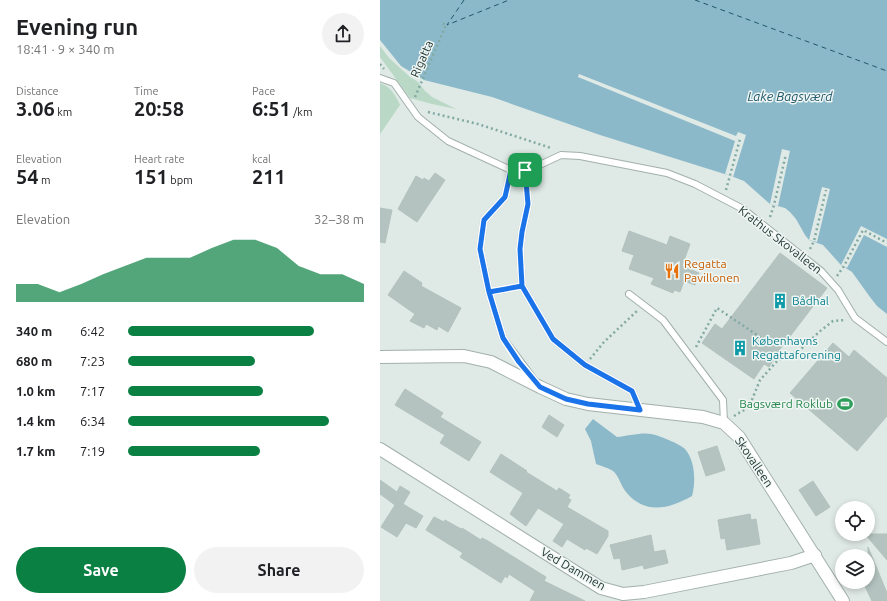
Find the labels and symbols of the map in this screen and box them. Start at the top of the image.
street label: Rigatta [408,38,435,79]
water label: Lake Bagsværd [747,89,833,103]
pin [508,153,542,187]
street label: Krathus Skovalleen [736,203,824,276]
place label: Regatta Pavillonen [684,257,740,284]
restaurant icon: Regatta Pavillonen [663,262,681,280]
building icon: Bådhal [771,292,789,310]
place label: Bådhal [792,294,829,307]
place label: Københavns Regattaforening [752,334,841,361]
building icon: Københavns Regattaforening [731,339,749,357]
sports icon: Bagsværd Roklub [836,395,854,413]
place label: Bagsværd Roklub [739,397,833,410]
street label: Skovalleen [733,434,776,489]
street label: Ved Dammen [539,545,608,592]

